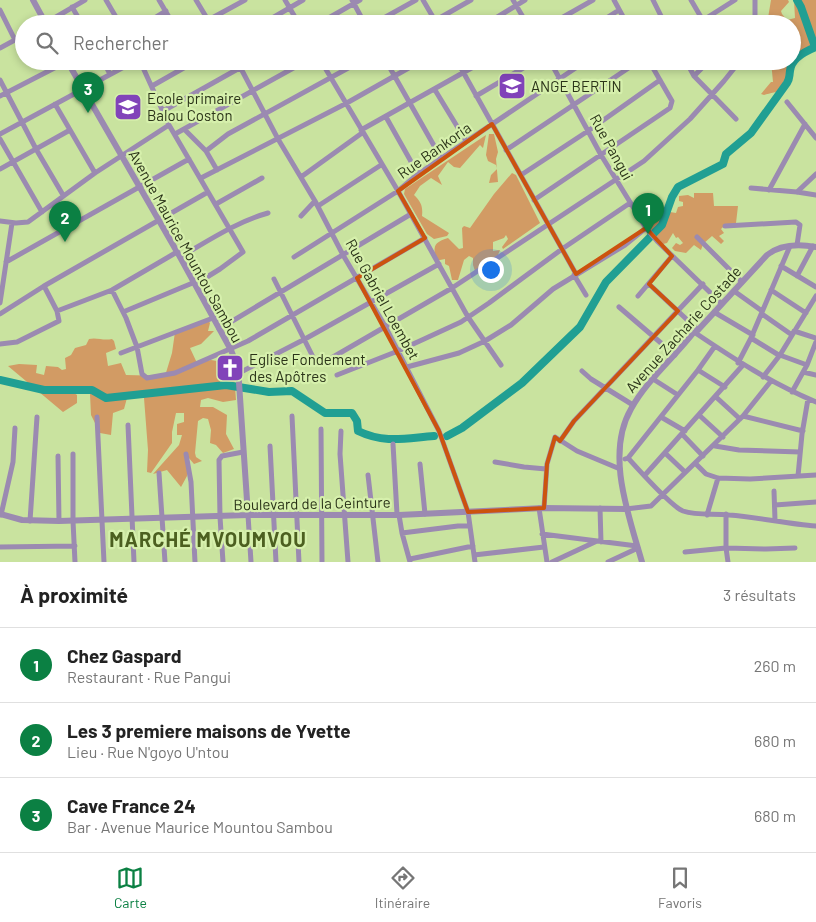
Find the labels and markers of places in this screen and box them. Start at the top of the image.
school or university icon: ANGE BERTIN [497,71,527,101]
pin: 3 [72,72,104,113]
place label: ANGE BERTIN [531,77,622,95]
place label: Ecole primaire Balou Coston [147,89,241,124]
school or university icon: Ecole primaire Balou Coston [113,92,143,122]
pin: 1 [632,193,664,234]
pin: 2 [49,201,81,242]
place label: Eglise Fondement des Apôtres [249,350,366,385]
church icon: Eglise Fondement des Apôtres [215,353,245,383]

